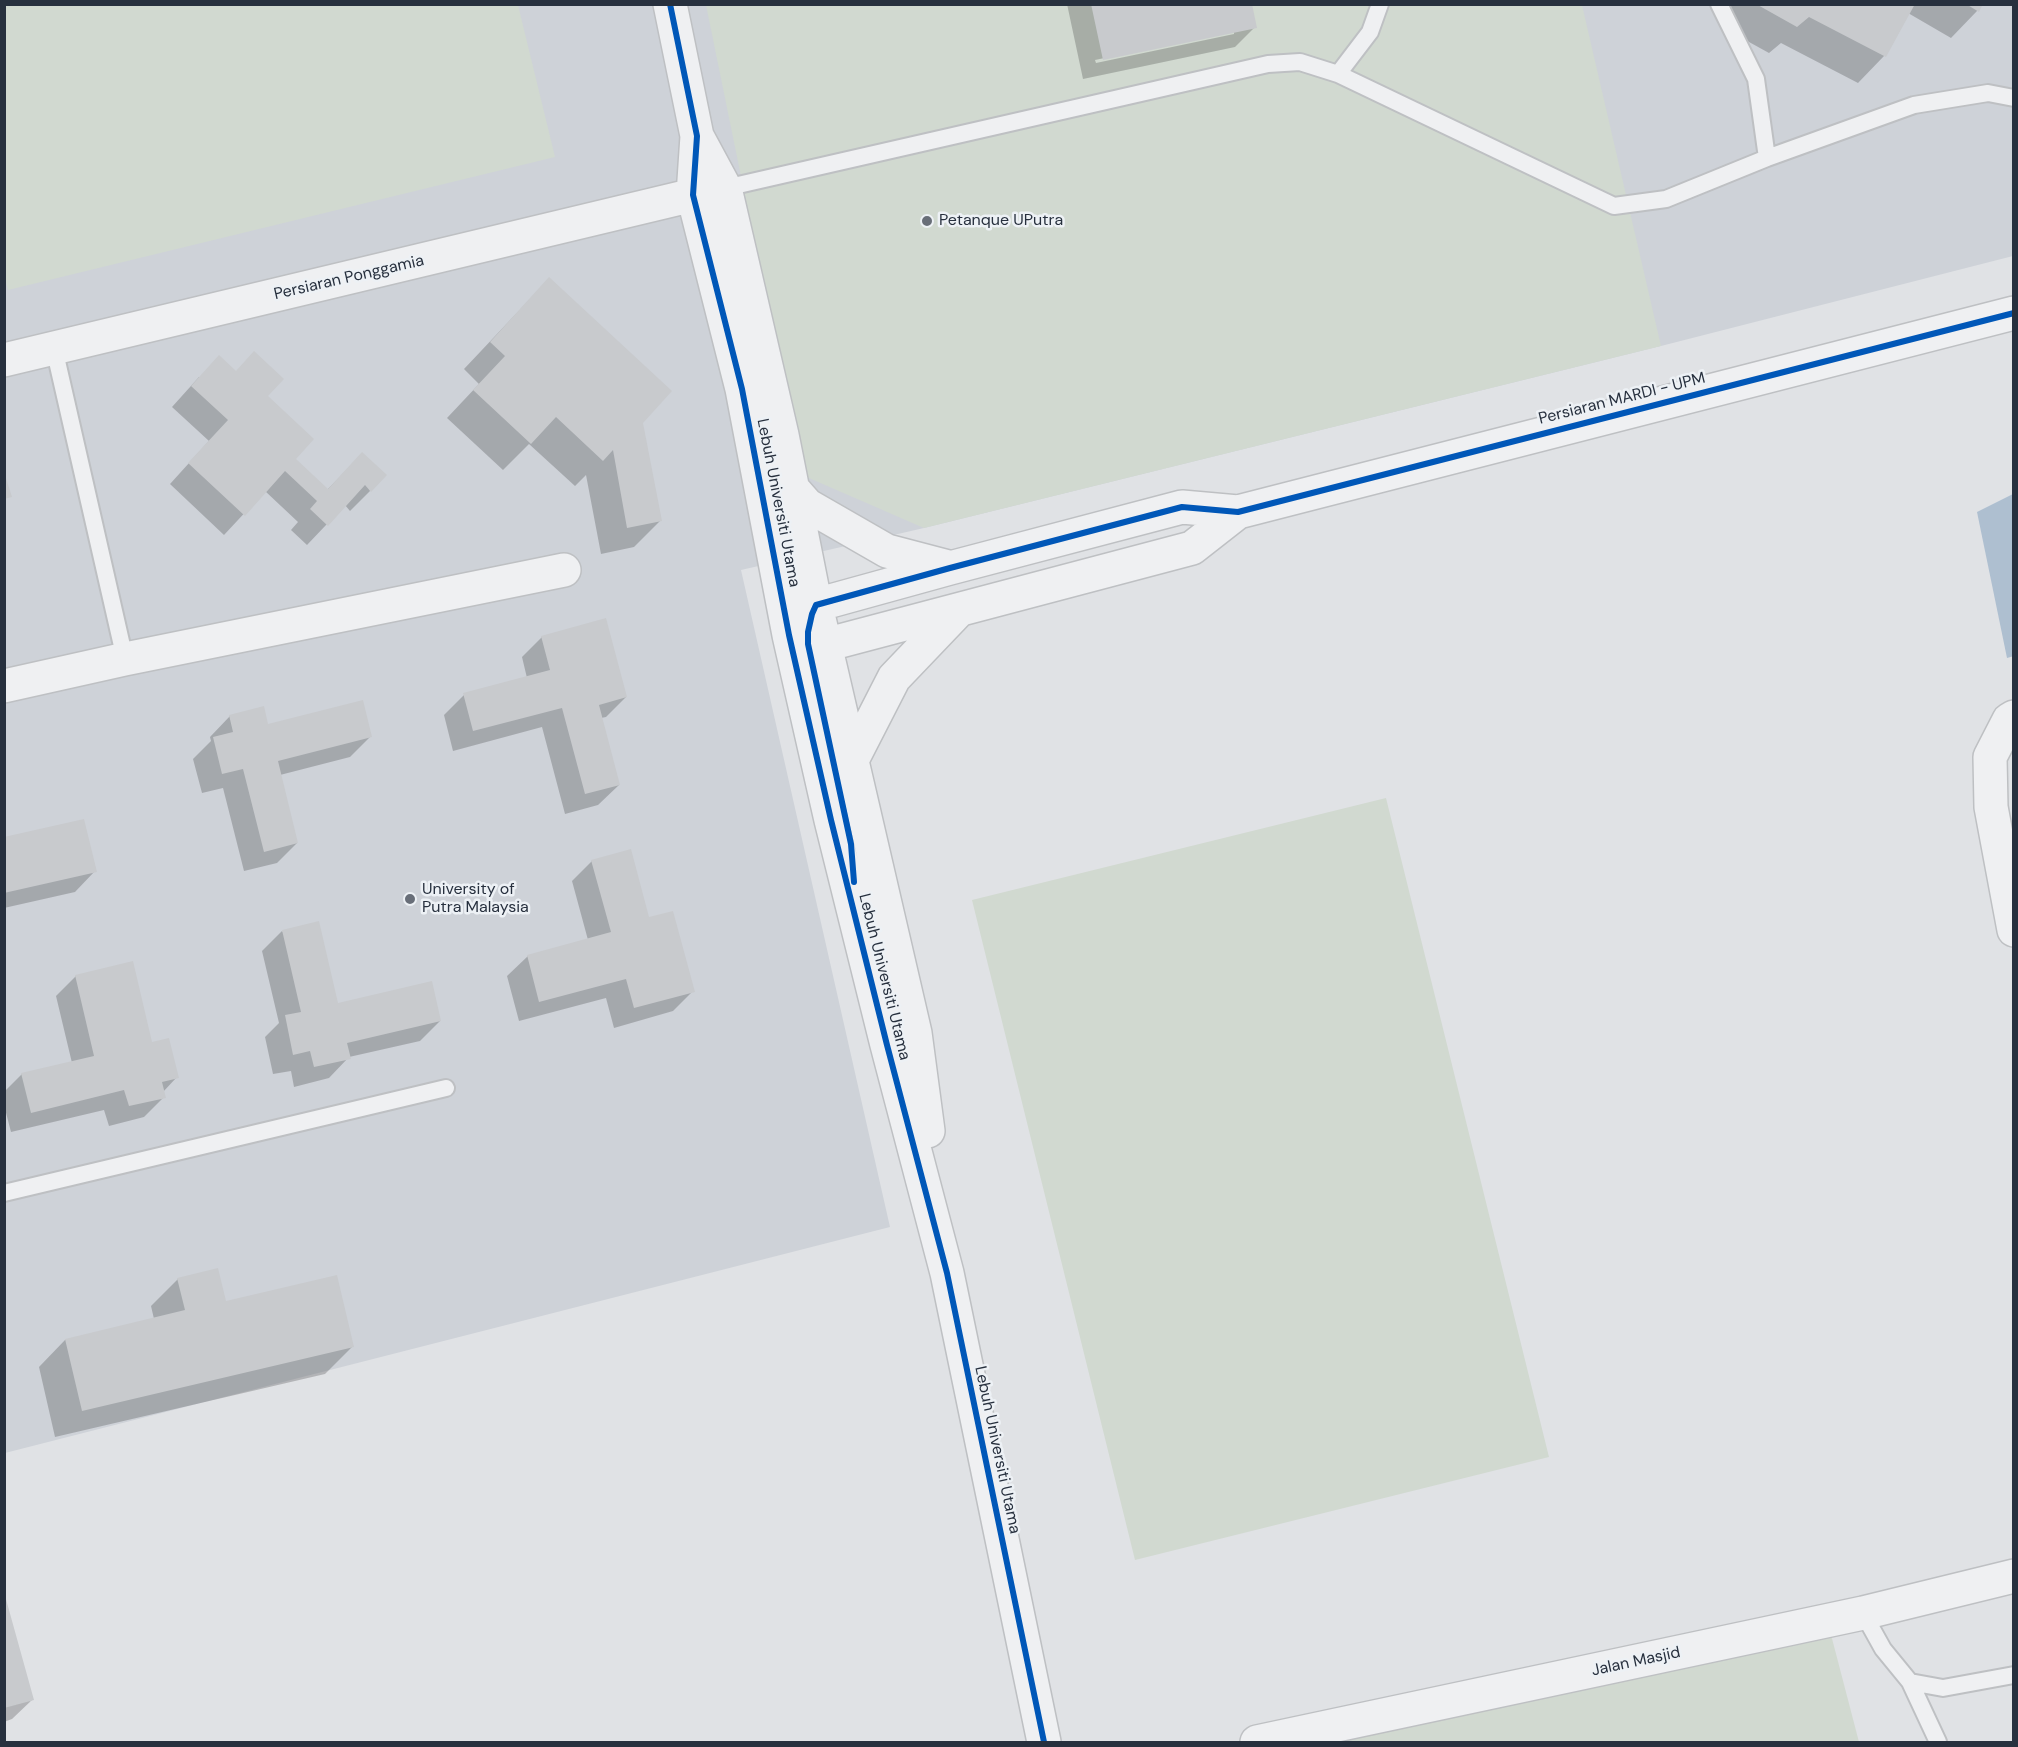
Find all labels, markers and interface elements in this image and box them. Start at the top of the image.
place label: Petanque UPutra [939,211,1063,231]
marker: Petanque UPutra [920,214,934,228]
street label: Persiaran Ponggamia [272,251,426,305]
street label: Persiaran MARDI - UPM [1537,369,1707,429]
street label: Lebuh Universiti Utama [752,417,804,589]
place label: University of Putra Malaysia [422,880,529,918]
marker: University of Putra Malaysia [403,892,417,906]
street label: Lebuh Universiti Utama [854,892,914,1062]
street label: Lebuh Universiti Utama [970,1364,1024,1536]
street label: Jalan Masjid [1590,1643,1682,1681]

